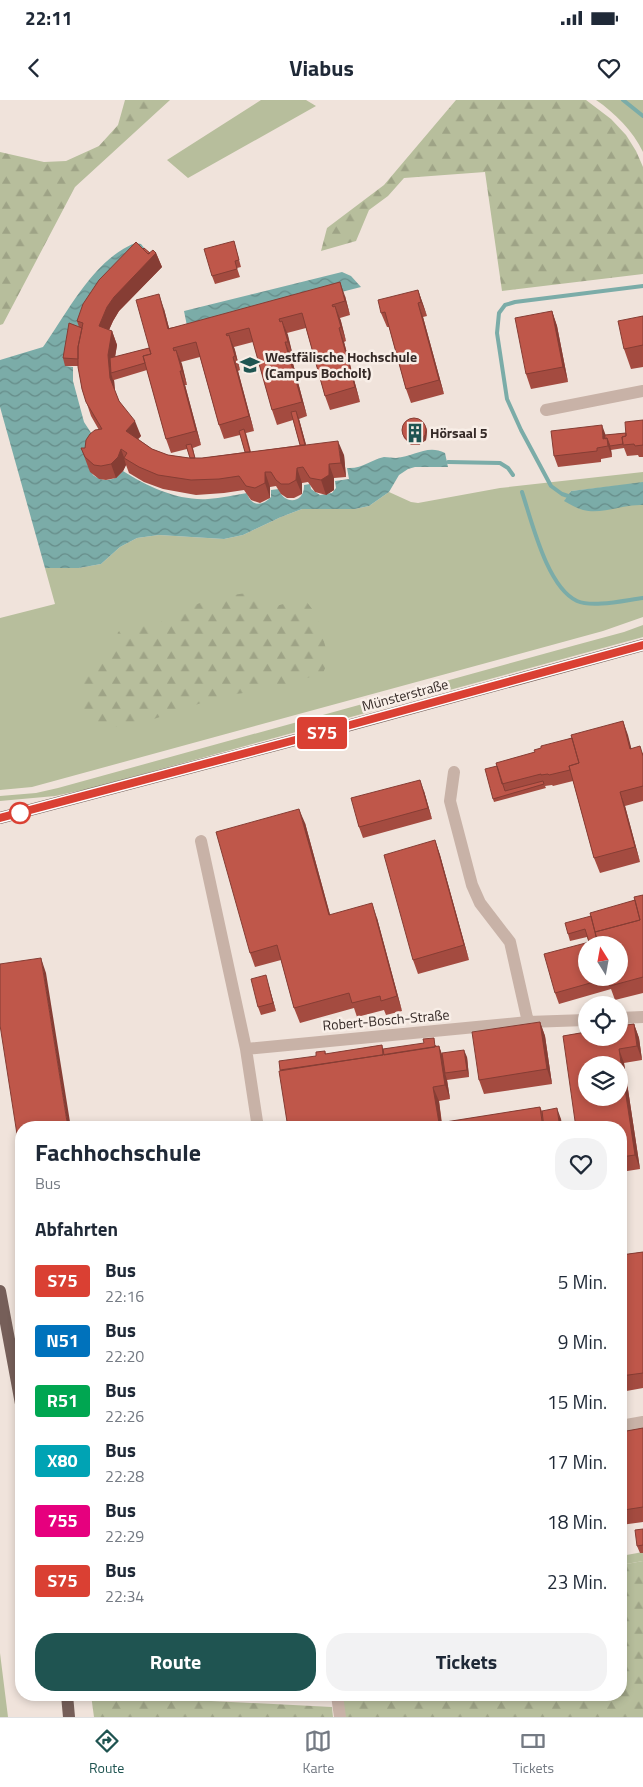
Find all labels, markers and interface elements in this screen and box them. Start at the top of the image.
text: 22:11 [25,3,72,32]
text: Viabus [289,51,354,85]
icon: back [20,54,48,82]
icon: heart [595,54,623,82]
place label: Westfälische Hochschule (Campus Bocholt) [265,346,417,383]
school or university icon: Westfälische Hochschule (Campus Bocholt) [239,354,261,376]
building icon: Hörsaal 5 [404,422,426,444]
place label: Hörsaal 5 [430,422,488,443]
street label: Münsterstraße [359,673,450,716]
line badge: S75 [293,717,351,749]
text: S75 [307,719,337,746]
unlabelled marker [9,802,31,824]
north arrow [578,936,628,986]
map controls [578,936,628,1106]
button: locate [578,996,628,1046]
street label: Robert-Bosch-Straße [322,1004,450,1036]
button: layers [578,1056,628,1106]
text: Fachhochschule [35,1134,201,1170]
button: heart [555,1138,607,1190]
text: Bus [35,1171,61,1195]
text: Abfahrten [35,1214,118,1243]
text: Bus [105,1255,136,1284]
text: S75 [48,1267,77,1294]
text: 5 Min. [558,1267,607,1296]
text: 22:16 [105,1284,144,1308]
text: Bus [105,1315,136,1344]
text: N51 [46,1327,79,1354]
text: 9 Min. [558,1327,607,1356]
text: 22:20 [105,1344,144,1368]
text: Bus [105,1375,136,1404]
text: R51 [47,1387,78,1414]
text: 15 Min. [547,1387,607,1416]
text: 22:26 [105,1404,144,1428]
text: Bus [105,1435,136,1464]
text: X80 [47,1447,78,1474]
text: 17 Min. [547,1447,607,1476]
text: 22:28 [105,1464,144,1488]
text: Bus [105,1495,136,1524]
text: 755 [47,1507,78,1534]
text: 18 Min. [547,1507,607,1536]
text: 22:29 [105,1524,144,1548]
text: Bus [105,1555,136,1584]
text: S75 [48,1567,77,1594]
text: 23 Min. [547,1567,607,1596]
text: 22:34 [105,1584,144,1608]
button: Route [35,1633,316,1691]
button: Tickets [326,1633,607,1691]
tab: Route [89,1727,124,1778]
tab: Karte [302,1727,334,1778]
tab: Tickets [512,1727,554,1778]

